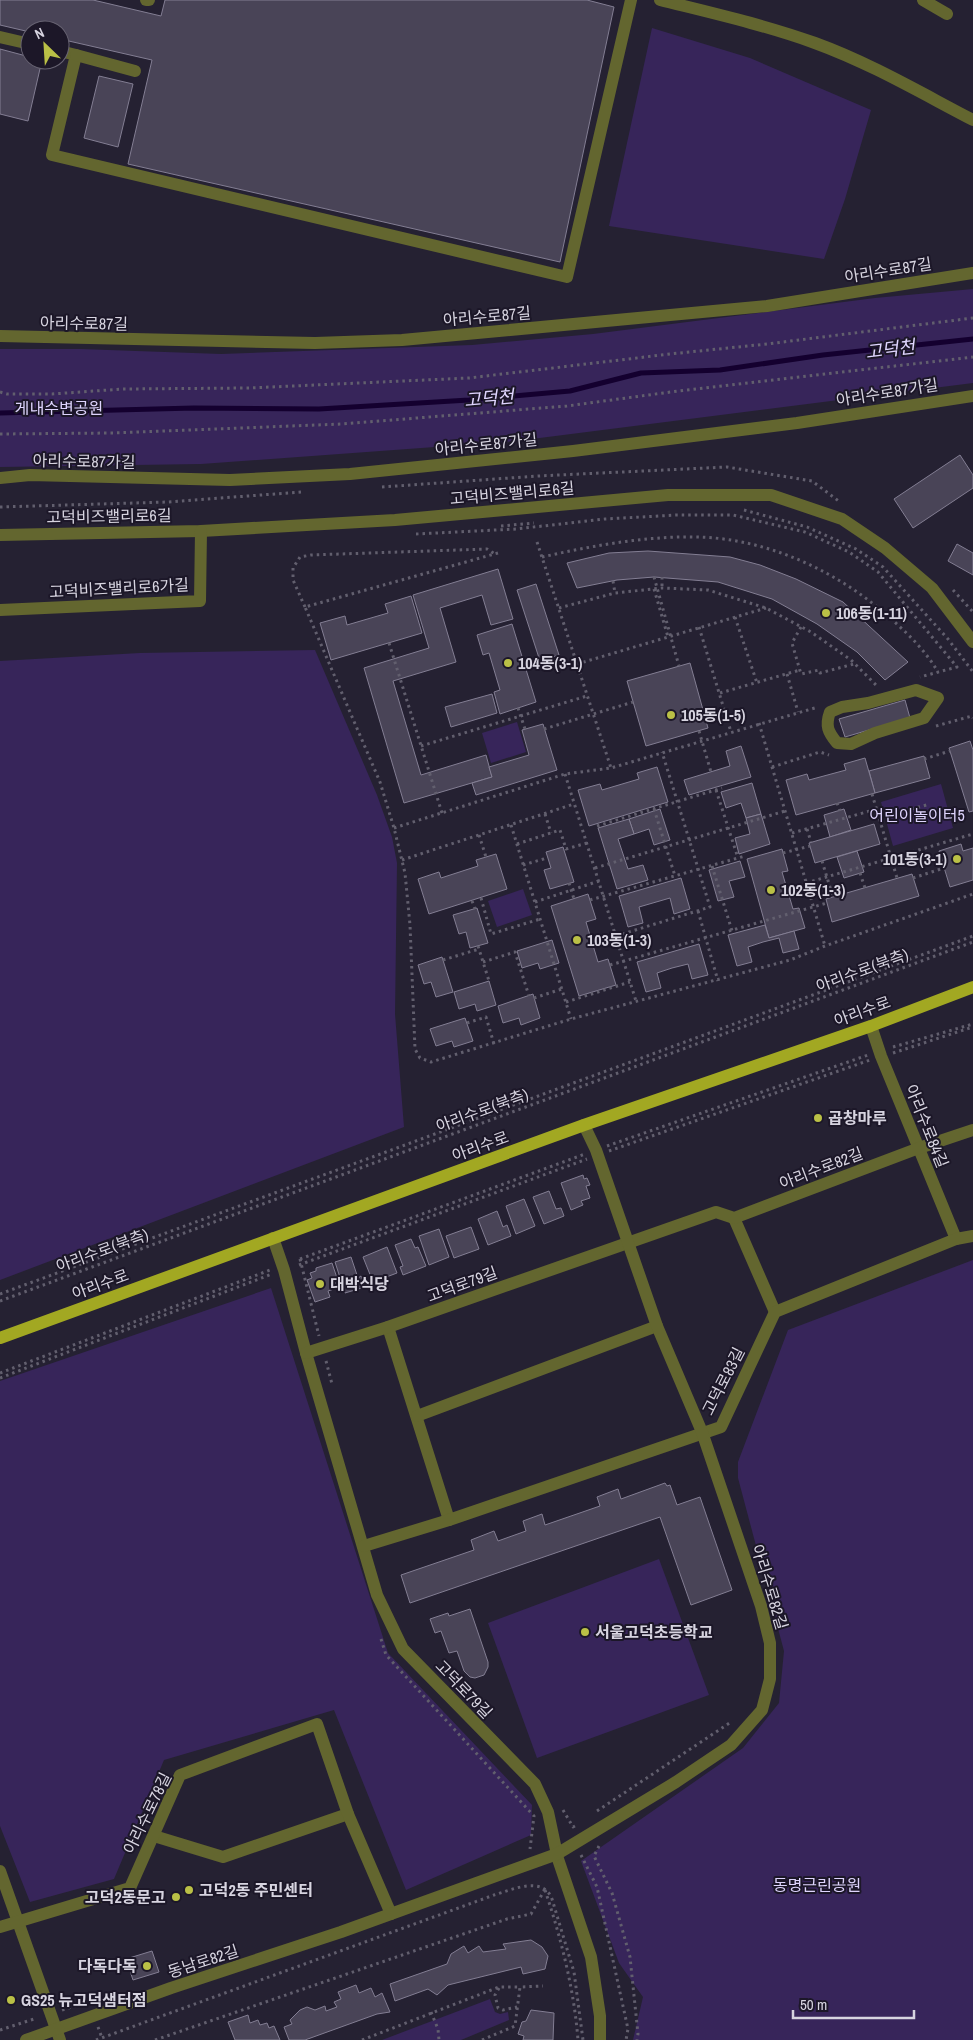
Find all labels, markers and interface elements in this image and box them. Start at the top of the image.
north arrow [20,20,70,70]
text: N [32,23,47,43]
street label: 아리수로87길 [843,252,933,288]
street label: 아리수로87길 [442,301,532,331]
street label: 아리수로87길 [40,311,128,335]
water label: 고덕천 [864,333,919,364]
street label: 아리수로87가길 [834,373,940,411]
water label: 고덕천 [463,383,517,413]
park label: 게내수변공원 [15,397,103,419]
street label: 아리수로87가길 [434,428,538,460]
street label: 아리수로87가길 [32,449,136,473]
street label: 고덕비즈밸리로6길 [449,477,575,509]
street label: 고덕비즈밸리로6길 [46,504,172,528]
street label: 고덕비즈밸리로6가길 [49,573,189,603]
place label: 106동(1-11) [836,602,907,624]
marker: 106동(1-11) [820,607,832,619]
place label: 104동(3-1) [518,652,582,674]
marker: 104동(3-1) [502,657,514,669]
place label: 105동(1-5) [681,704,745,726]
marker: 105동(1-5) [665,709,677,721]
park label: 어린이놀이터5 [869,804,965,826]
place label: 101동(3-1) [883,848,947,870]
marker: 101동(3-1) [951,853,963,865]
place label: 102동(1-3) [781,879,845,901]
marker: 102동(1-3) [765,884,777,896]
place label: 103동(1-3) [587,929,651,951]
marker: 103동(1-3) [571,934,583,946]
street label: 아리수로(북측) [813,943,911,997]
street label: 아리수로 [831,991,894,1031]
street label: 아리수로84길 [900,1081,954,1171]
street label: 아리수로(북측) [433,1083,531,1137]
place label: 곱창마루 [828,1107,887,1129]
marker: 곱창마루 [812,1112,824,1124]
street label: 아리수로 [449,1126,512,1166]
street label: 아리수로82길 [776,1142,866,1194]
street label: 아리수로(북측) [53,1223,151,1277]
street label: 고덕로79길 [424,1261,500,1307]
street label: 아리수로 [69,1264,132,1304]
place label: 대박식당 [330,1273,389,1295]
marker: 대박식당 [314,1278,326,1290]
street label: 고덕로83길 [697,1343,749,1419]
street label: 아리수로82길 [747,1542,793,1632]
place label: 서울고덕초등학교 [595,1621,713,1643]
marker: 서울고덕초등학교 [579,1626,591,1638]
street label: 고덕로79길 [431,1655,497,1723]
street label: 아리수로78길 [118,1769,176,1857]
park label: 동명근린공원 [773,1874,861,1896]
place label: 고덕2동 주민센터 [199,1879,313,1901]
marker: 고덕2동 주민센터 [183,1884,195,1896]
place label: 고덕2동문고 [85,1886,166,1908]
marker: 고덕2동문고 [170,1891,182,1903]
street label: 동남로82길 [165,1939,241,1983]
place label: 다독다독 [78,1955,137,1977]
marker: 다독다독 [141,1960,153,1972]
scale bar [793,1988,914,2020]
place label: GS25 뉴고덕샘터점 [21,1989,147,2011]
marker: GS25 뉴고덕샘터점 [5,1994,17,2006]
text: 50 m [800,1994,827,2015]

